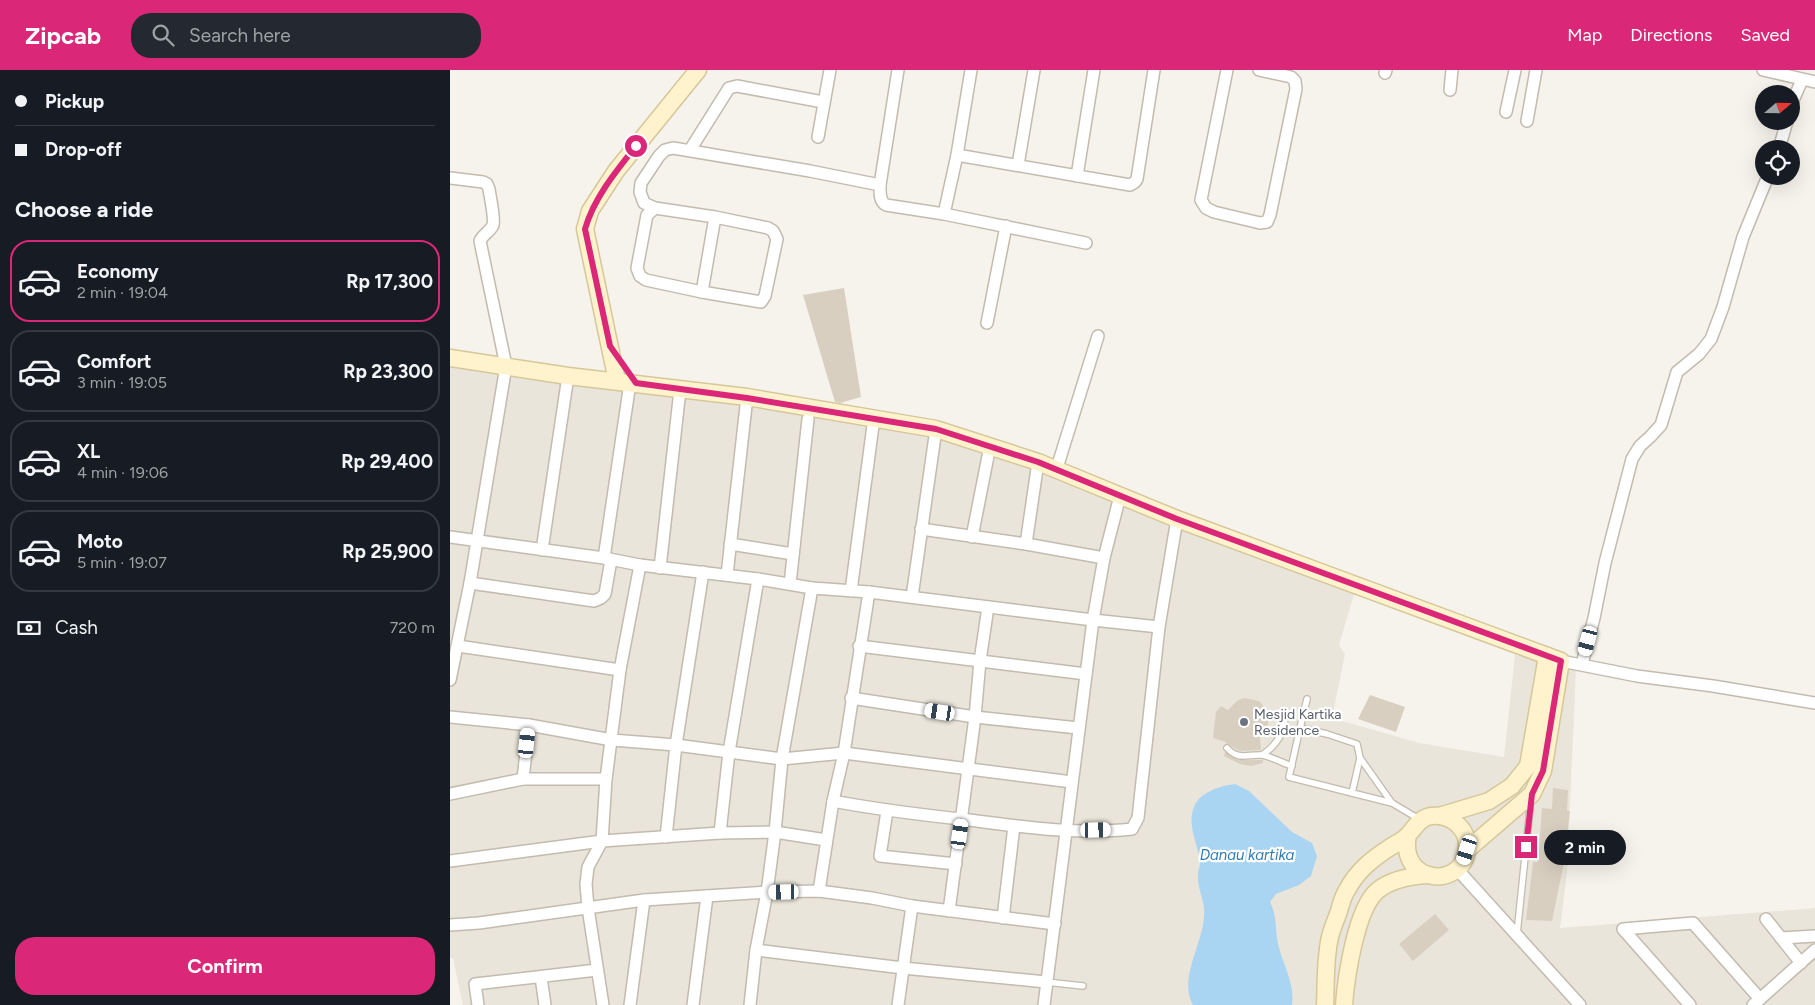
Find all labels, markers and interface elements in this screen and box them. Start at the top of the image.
search box [131,13,481,58]
text: Zipcab [25,21,101,50]
icon: search [149,21,177,49]
text: Search here [189,24,291,47]
text: Map [1567,24,1602,46]
text: Directions [1630,24,1712,46]
text: Saved [1740,24,1790,46]
north arrow [1755,85,1800,130]
map controls [1755,85,1800,185]
text: Pickup [45,90,104,113]
route start [625,135,647,157]
text: Drop-off [45,138,122,161]
button: locate [1755,140,1800,185]
text: Choose a ride [15,196,153,223]
icon: car [17,259,62,304]
text: Economy [77,260,159,283]
text: Rp 17,300 [346,270,433,293]
text: 2 min · 19:04 [77,283,168,302]
icon: car [17,349,62,394]
text: Comfort [77,350,152,373]
text: Rp 23,300 [343,360,433,383]
text: 3 min · 19:05 [77,373,167,392]
icon: car [17,439,62,484]
text: XL [77,440,100,463]
text: Rp 29,400 [341,450,433,473]
text: 4 min · 19:06 [77,463,168,482]
icon: car [17,529,62,574]
text: Moto [77,530,123,553]
text: Rp 25,900 [342,540,433,563]
text: 5 min · 19:07 [77,553,167,572]
icon: cash [15,614,43,642]
text: Cash [55,616,98,639]
text: 720 m [390,618,435,637]
car [1576,625,1599,657]
car [924,702,955,722]
place label: Mesjid Kartika Residence [1254,706,1341,739]
marker: Mesjid Kartika Residence [1238,716,1250,728]
car [517,727,536,759]
car [950,818,969,850]
car [1080,822,1111,838]
callout: 2 min [1544,830,1626,864]
car [1455,833,1478,867]
route end [1515,836,1537,858]
text: 2 min [1565,838,1605,857]
water label: Danau kartika [1200,846,1294,864]
car [768,884,799,900]
button: Confirm [15,937,435,995]

